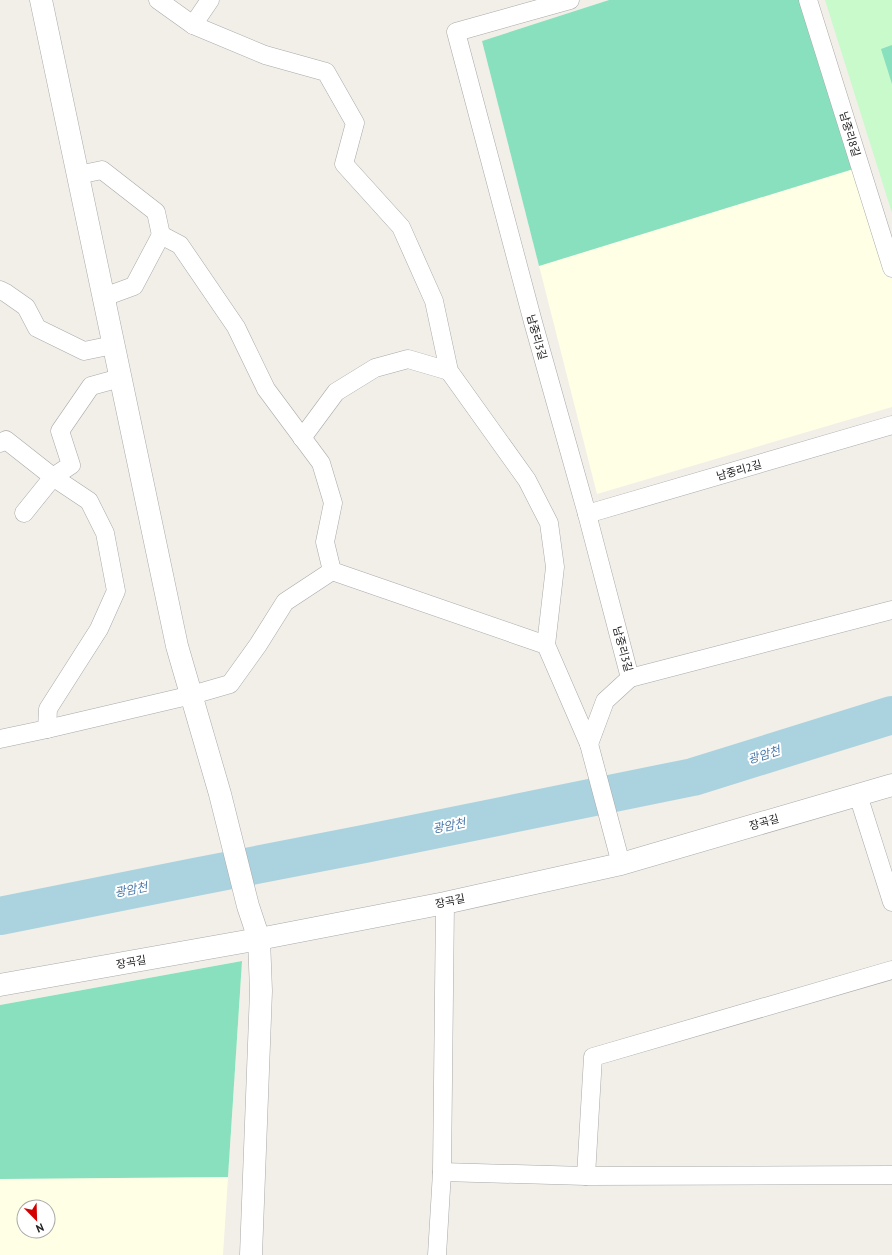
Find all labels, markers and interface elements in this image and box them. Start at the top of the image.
street label: 남중리8길 [837,110,863,158]
street label: 남중리3길 [524,313,550,361]
street label: 남중리2길 [715,457,763,483]
street label: 남중리3길 [610,625,636,673]
water label: 광암천 [746,742,784,767]
street label: 장곡길 [747,811,781,833]
water label: 광암천 [431,815,469,836]
water label: 광암천 [113,879,151,900]
street label: 장곡길 [434,891,466,911]
street label: 장곡길 [115,952,147,972]
north arrow [16,1199,56,1239]
text: N [34,1220,46,1236]

